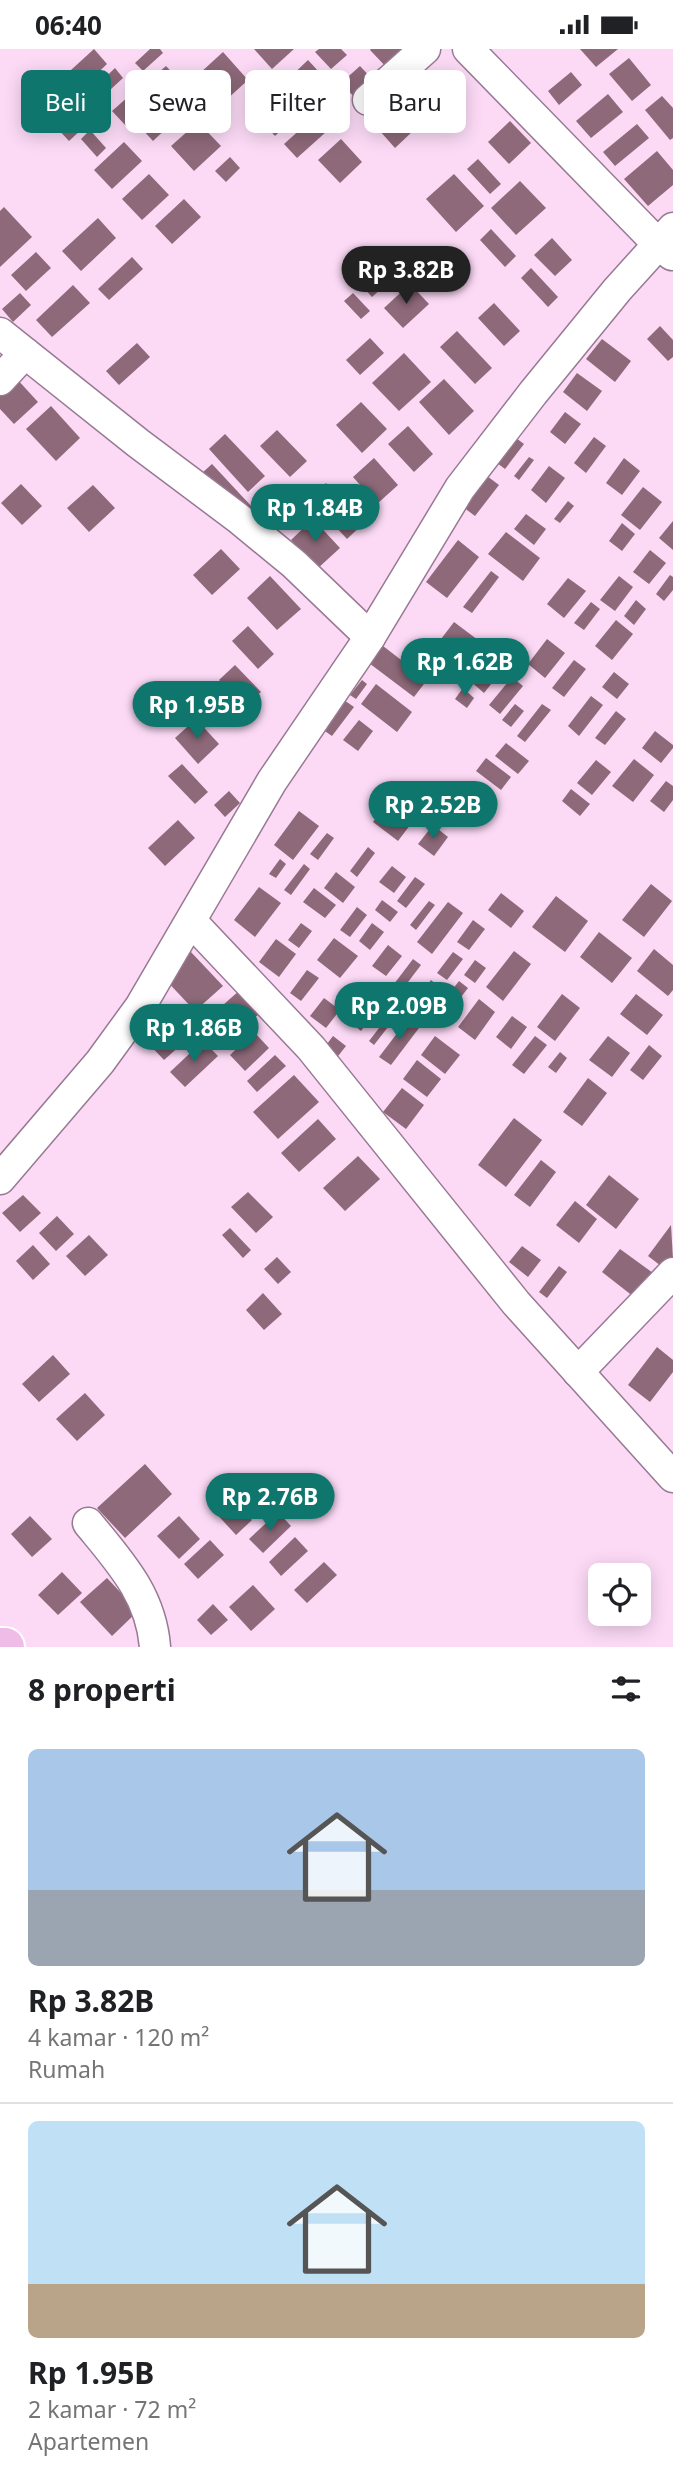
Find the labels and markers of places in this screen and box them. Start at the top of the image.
pin: Rp 3.82B [334,247,478,306]
pin: Rp 1.84B [243,484,387,544]
pin: Rp 1.62B [393,639,537,698]
pin: Rp 1.95B [125,681,269,741]
pin: Rp 2.52B [361,781,505,841]
pin: Rp 2.09B [327,983,471,1042]
pin: Rp 1.86B [122,1005,266,1064]
pin: Rp 2.76B [198,1473,342,1533]

